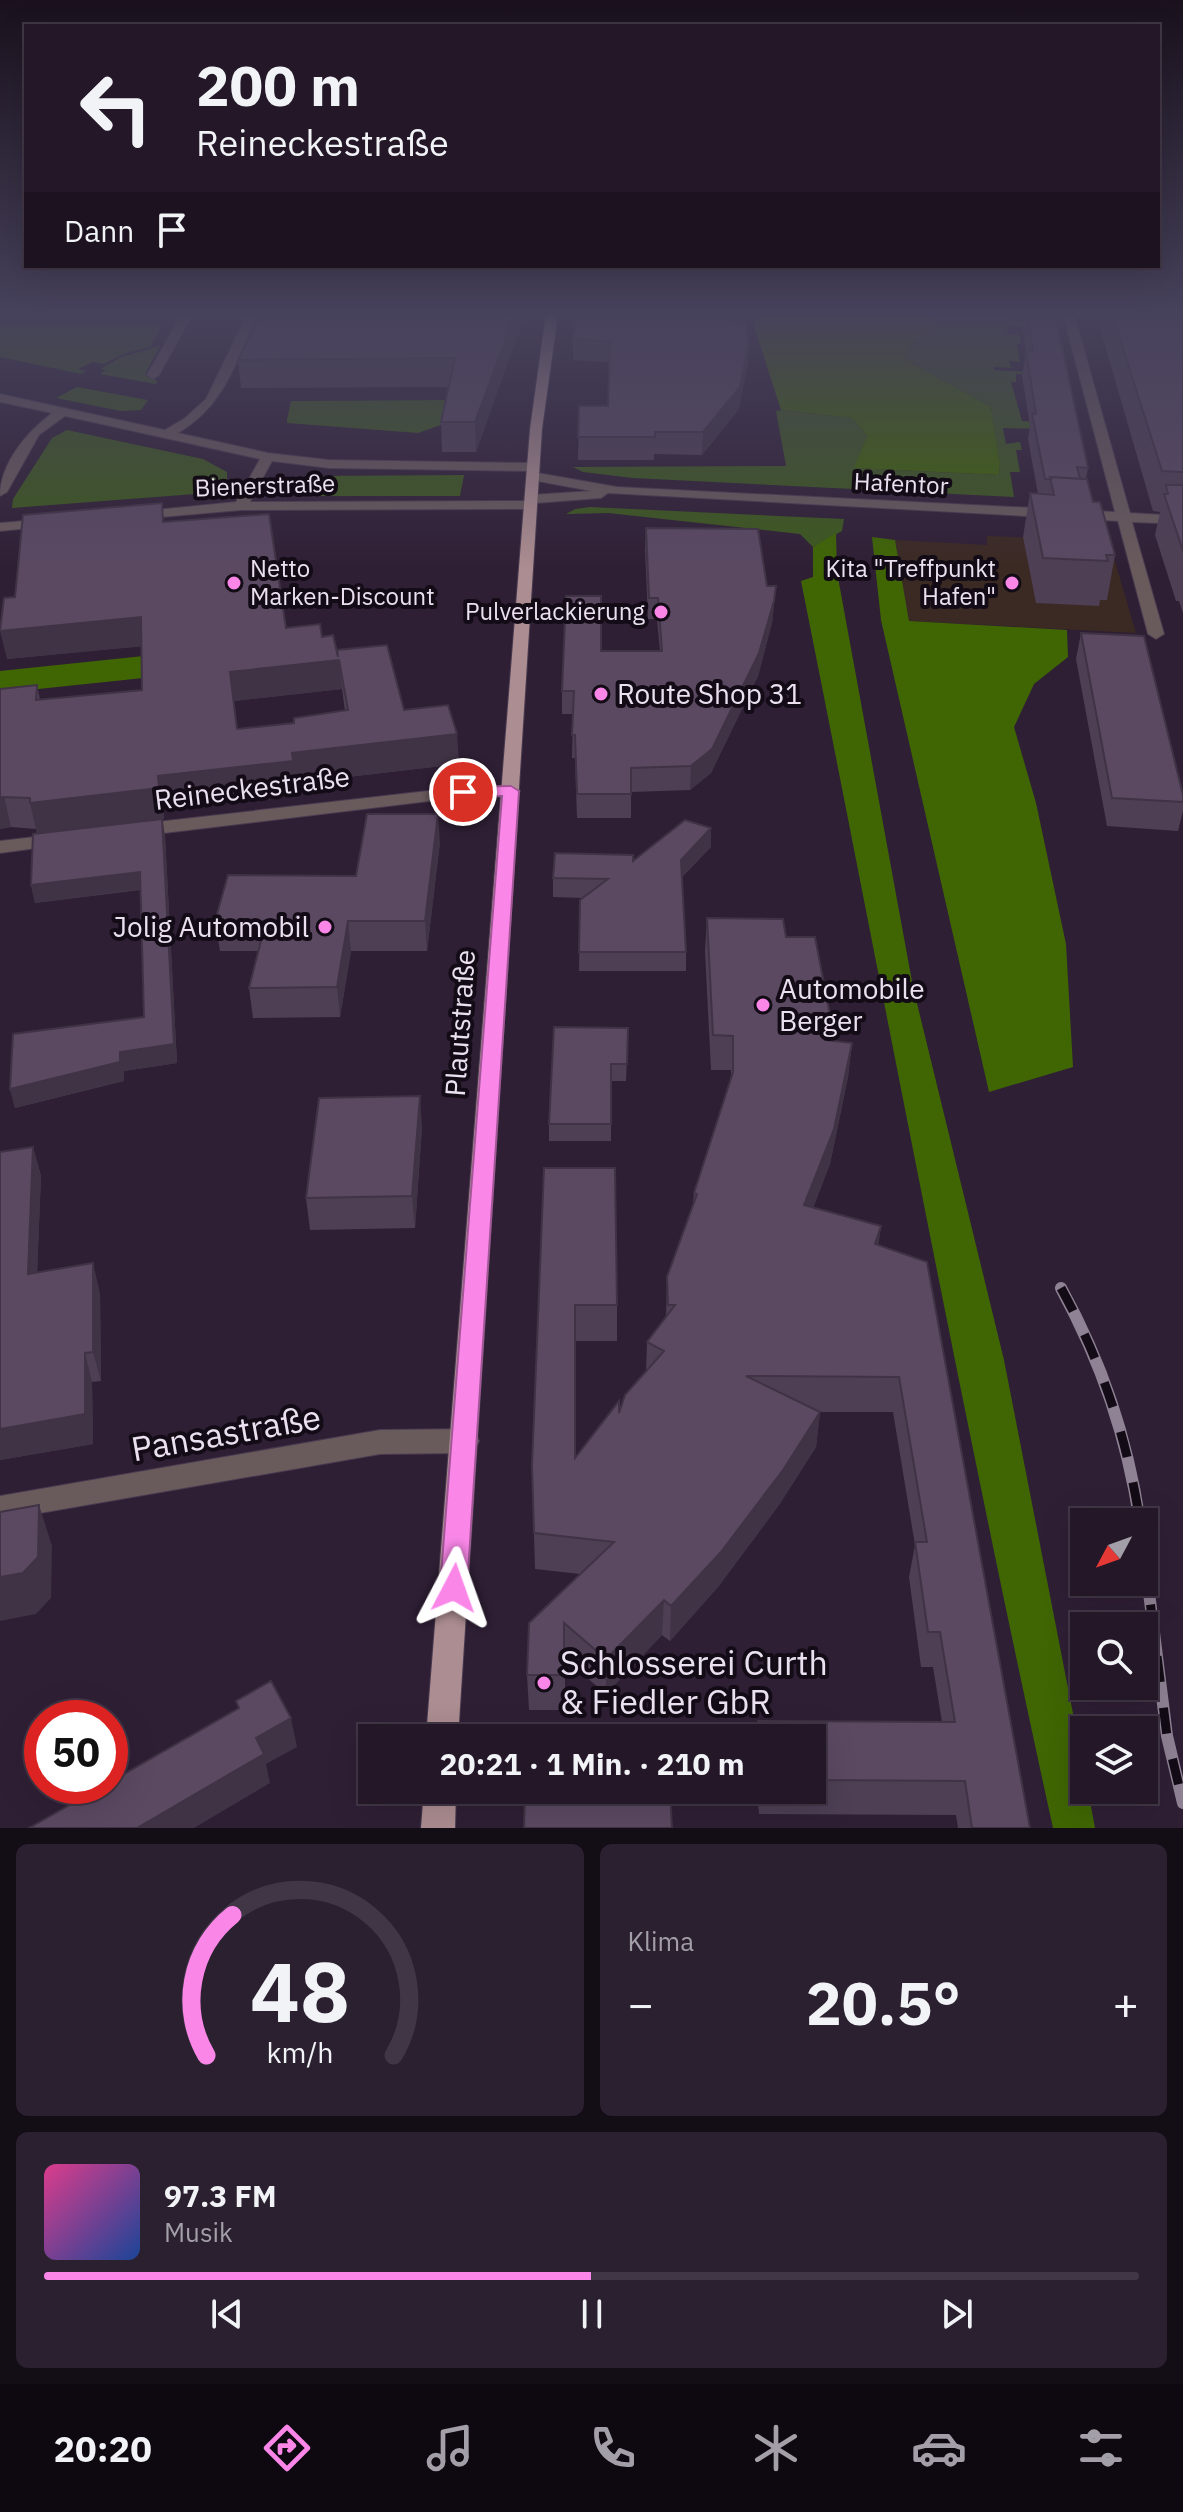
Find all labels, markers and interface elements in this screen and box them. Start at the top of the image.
text: 200 m [196,49,360,121]
icon: left [64,56,168,160]
text: Reineckestraße [196,119,449,166]
icon: arrive [150,208,194,252]
text: Dann [64,211,134,250]
street label: Hafentor [853,465,949,501]
street label: Bienerstraße [194,467,336,503]
place label: Netto Marken-Discount [250,552,435,612]
place label: Kita "Treffpunkt Hafen" [825,552,996,612]
marker: Netto Marken-Discount [225,574,243,592]
marker: Kita "Treffpunkt Hafen" [1003,574,1021,592]
place label: Pulverlackierung [465,595,645,627]
marker: Pulverlackierung [652,603,670,621]
place label: Route Shop 31 [617,675,802,712]
marker: Route Shop 31 [592,685,610,703]
street label: Reineckestraße [152,757,352,818]
pin [429,758,497,826]
icon: arrive [441,770,485,814]
place label: Jolig Automobil [113,908,309,945]
marker: Jolig Automobil [316,918,334,936]
street label: Plautstraße [436,948,483,1098]
place label: Automobile Berger [779,970,925,1039]
marker: Automobile Berger [754,996,772,1014]
street label: Pansastraße [128,1394,324,1470]
north arrow [1070,1508,1158,1596]
map controls [1070,1508,1158,1804]
position arrow [412,1546,496,1630]
button: search [1070,1612,1158,1700]
place label: Schlosserei Curth & Fiedler GbR [560,1640,828,1723]
marker: Schlosserei Curth & Fiedler GbR [535,1674,553,1692]
speed limit sign: 50 [24,1700,128,1804]
button: layers [1070,1716,1158,1804]
text: 20:21 · 1 Min. · 210 m [439,1744,745,1783]
text: Klima [628,1924,694,1958]
text: 48 [250,1937,350,2045]
text: 20.5° [806,1963,961,2042]
text: − [628,1975,654,2032]
text: + [1113,1975,1139,2032]
text: km/h [266,2034,333,2071]
text: 97.3 FM [164,2176,277,2215]
text: Musik [164,2215,233,2249]
icon: previous [205,2292,249,2336]
icon: pause [570,2292,614,2336]
icon: next [935,2292,979,2336]
icon: directions [259,2420,315,2476]
icon: music [422,2420,478,2476]
icon: phone [585,2420,641,2476]
icon: climate [748,2420,804,2476]
icon: car [911,2420,967,2476]
icon: filters [1073,2420,1129,2476]
text: 20:20 [53,2425,152,2472]

